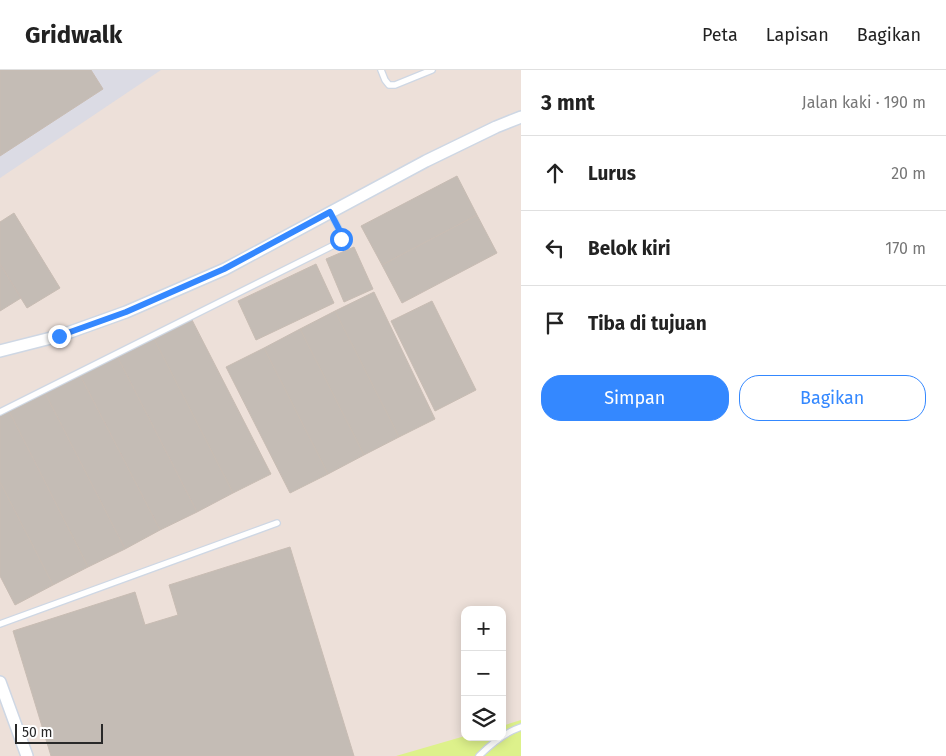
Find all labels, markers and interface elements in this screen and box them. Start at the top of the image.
text: Gridwalk [25,21,122,49]
text: Peta [702,24,738,46]
text: Lapisan [766,24,829,46]
text: Bagikan [857,24,921,46]
text: 3 mnt [541,90,595,116]
text: Jalan kaki · 190 m [802,93,926,112]
icon: ahead [541,159,569,187]
text: Lurus [588,162,636,185]
text: 20 m [891,164,926,183]
route start [330,228,353,251]
icon: left [541,234,569,262]
text: Belok kiri [588,237,671,260]
text: 170 m [885,239,926,258]
icon: arrive [541,309,569,337]
text: Tiba di tujuan [588,312,707,335]
route end [48,325,71,348]
button: Simpan [541,375,729,421]
button: Bagikan [739,375,926,421]
map controls [461,606,506,741]
button: + [461,606,506,651]
button: − [461,651,506,696]
button: layers [461,696,506,741]
scale bar [15,721,102,744]
text: 50 m [22,724,53,741]

